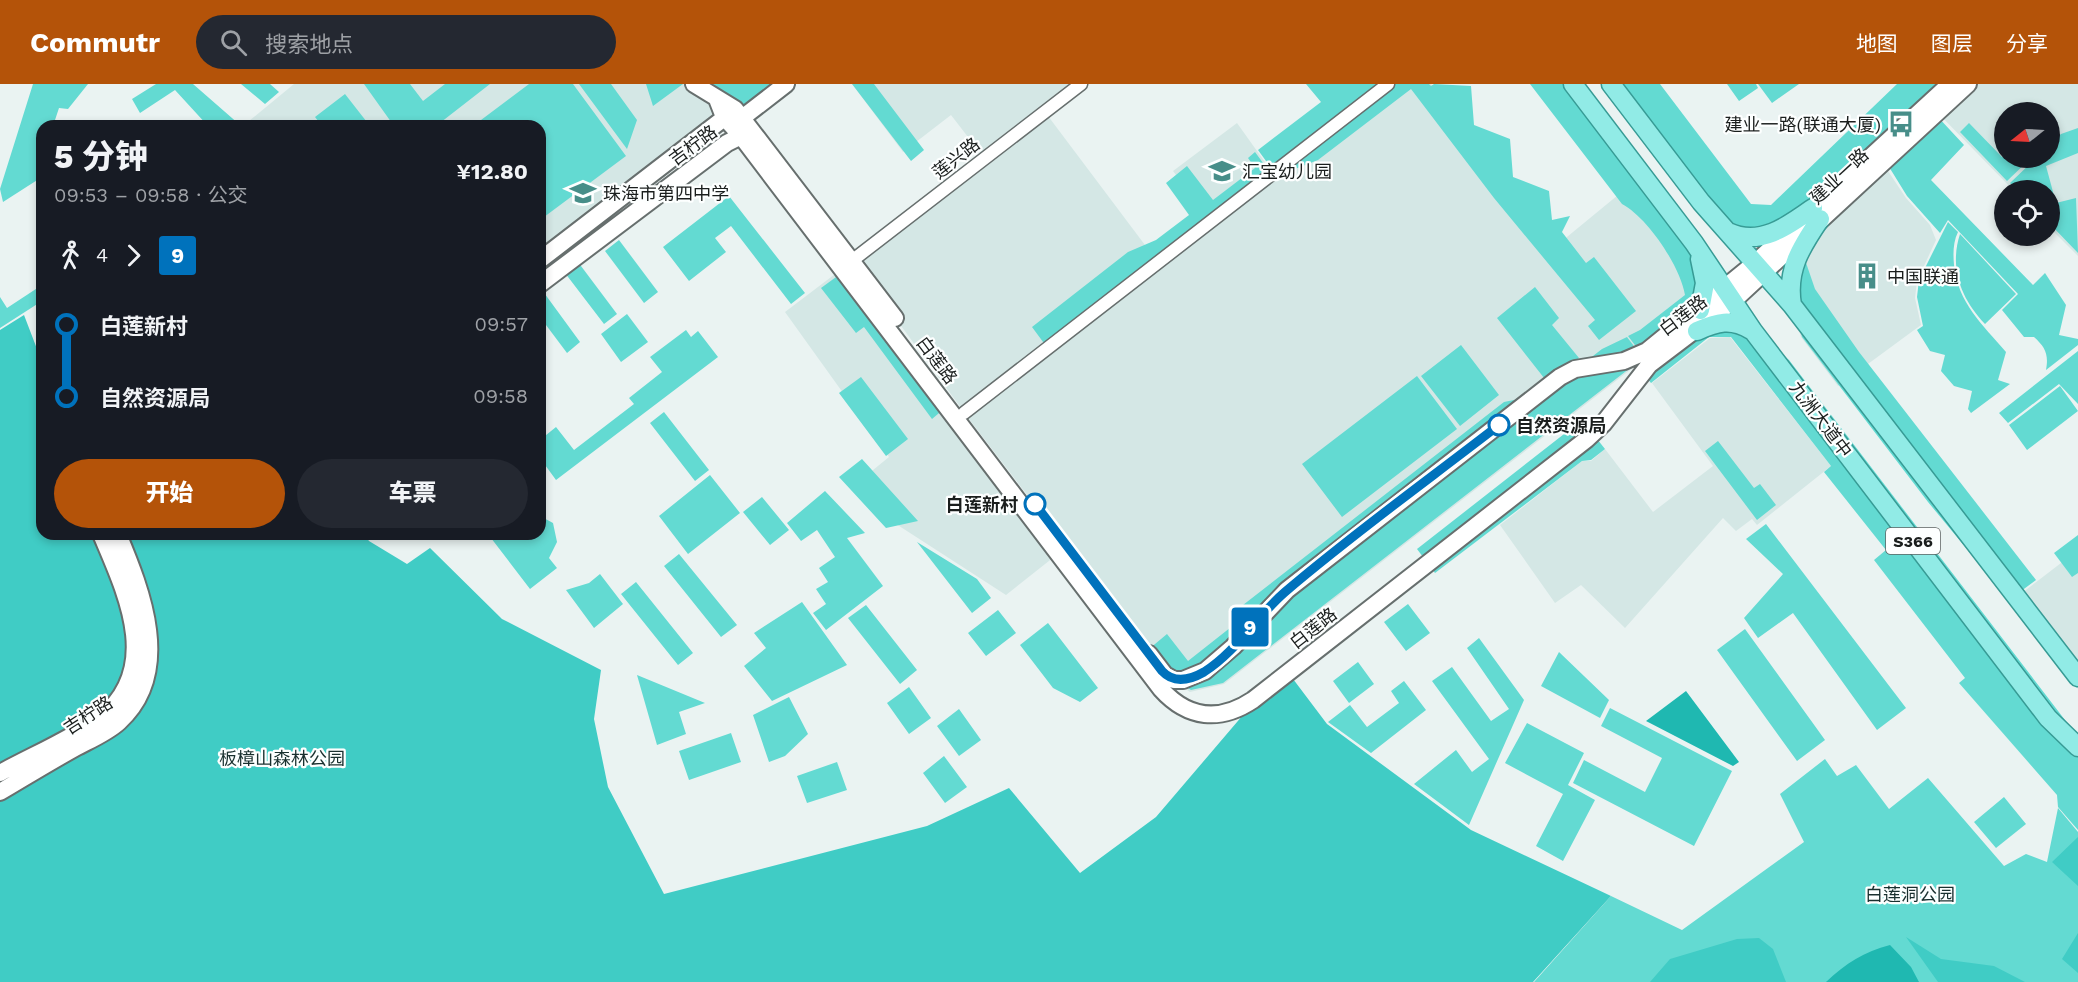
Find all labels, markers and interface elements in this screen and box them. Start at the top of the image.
search box [196,15,616,69]
text: Commutr [30,26,160,59]
icon: search [217,26,250,59]
text: 地图 [1856,31,1898,56]
text: 图层 [1931,31,1973,56]
text: 分享 [2006,31,2048,56]
text: 搜索地点 [265,32,353,57]
north arrow [1994,102,2060,168]
map controls [1994,102,2060,246]
bus stop icon: 建业一路(联通大厦) [1886,109,1916,139]
place label: 建业一路(联通大厦) [1724,114,1881,135]
street label: 吉柠路 [665,121,721,169]
street label: 莲兴路 [928,133,984,183]
text: 5 分钟 [54,137,148,176]
street label: 建业一路 [1806,144,1872,208]
school or university icon: 汇宝幼儿园 [1207,156,1237,186]
text: ¥12.80 [456,159,528,184]
place label: 汇宝幼儿园 [1242,161,1332,182]
school or university icon: 珠海市第四中学 [568,178,598,208]
button: locate [1994,180,2060,246]
text: 09:53 – 09:58 · 公交 [54,183,248,207]
place label: 珠海市第四中学 [603,183,729,204]
icon: walk [54,239,87,272]
icon: forward [117,239,150,272]
text: 4 [96,243,108,267]
text: 9 [171,243,184,268]
building icon: 中国联通 [1852,261,1882,291]
place label: 中国联通 [1887,266,1959,287]
street label: 白莲路 [1655,290,1711,340]
text: 09:57 [474,312,528,336]
text: 白莲新村 [100,314,188,339]
street label: 白莲路 [912,332,962,388]
street label: 九洲大道中 [1786,377,1856,461]
text: 09:58 [473,384,528,408]
text: 自然资源局 [100,386,210,411]
marker: 自然资源局 [1488,414,1510,436]
place label: 自然资源局 [1516,415,1606,436]
button: 开始 [54,459,285,528]
button: 车票 [297,459,528,528]
marker: 白莲新村 [1024,493,1046,515]
place label: 白莲新村 [946,494,1018,515]
road number: S366 [1886,528,1940,554]
street label: 白莲路 [1285,603,1341,653]
line badge: 9 [1230,608,1270,646]
text: 9 [1244,615,1256,640]
street label: 吉柠路 [60,691,116,739]
park label: 板樟山森林公园 [219,748,345,769]
park label: 白莲洞公园 [1865,884,1955,905]

